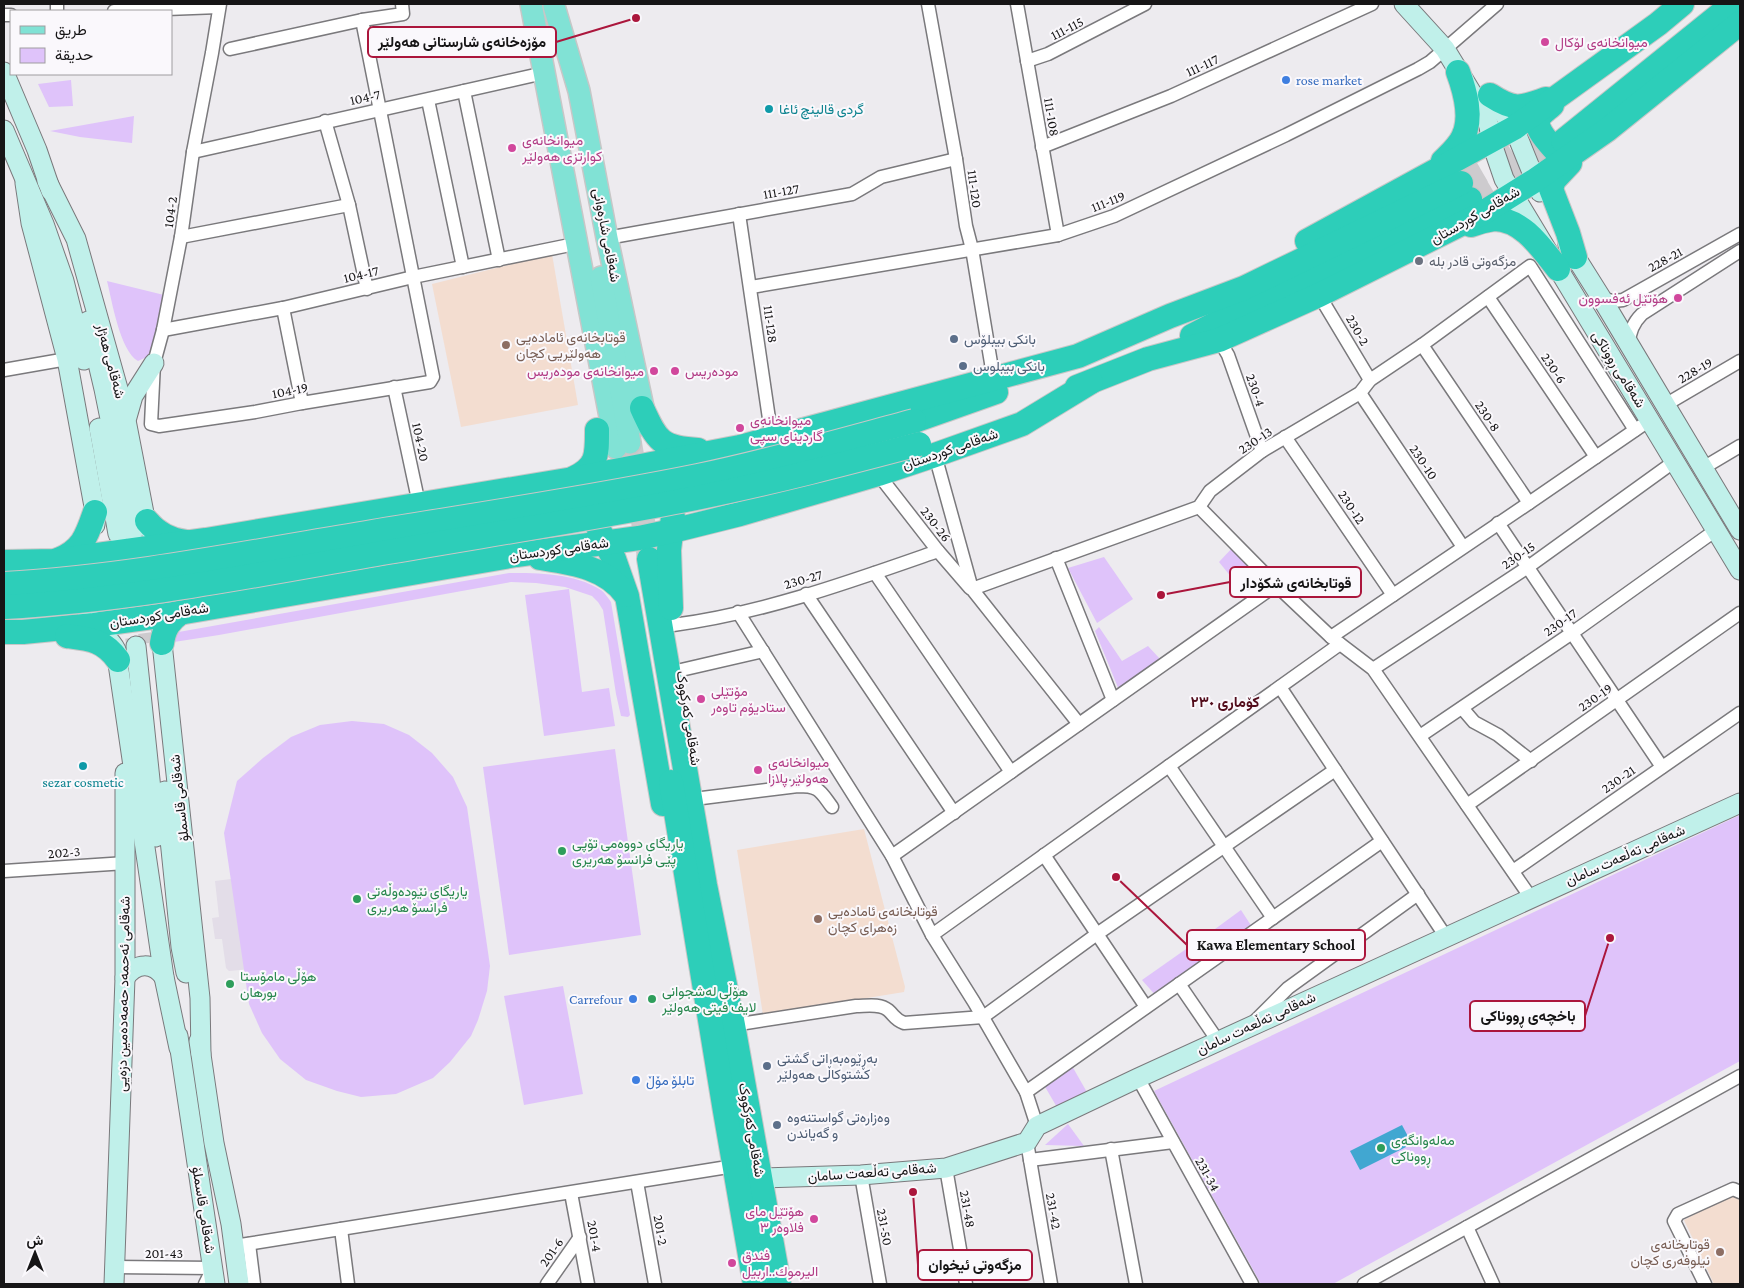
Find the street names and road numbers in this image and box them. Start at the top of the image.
street label: 111-115 [1048,13,1086,43]
street label: 111-117 [1183,50,1222,80]
street label: 104-7 [348,86,382,108]
street label: 111-108 [1041,97,1063,137]
street label: 111-120 [964,169,986,209]
street label: 111-127 [762,180,801,202]
street label: شەقامی کوردستان [1428,183,1523,248]
street label: شەقامی شارەوانی [589,187,624,283]
street label: 111-119 [1089,187,1127,215]
street label: 104-2 [160,195,180,229]
street label: 228-21 [1645,243,1685,275]
street label: 104-17 [342,262,381,286]
street label: 111-128 [760,304,782,344]
street label: 230-2 [1343,312,1373,348]
street label: شەقامی هەژار [92,321,129,401]
street label: شەقامی ڕووناکی [1586,328,1649,413]
street label: 230-6 [1538,350,1570,386]
street label: 228-19 [1675,354,1715,386]
street label: 230-4 [1243,371,1269,409]
street label: 104-19 [271,379,309,401]
street label: 230-8 [1472,397,1504,435]
street label: 104-20 [409,421,433,463]
street label: 230-13 [1235,423,1275,457]
street label: شەقامی کوردستان [900,425,1000,474]
street label: 230-10 [1407,441,1441,483]
street label: 230-12 [1335,487,1369,527]
street label: 230-26 [917,503,955,545]
street label: شەقامی کوردستان [508,534,610,565]
street label: 230-15 [1498,538,1538,572]
street label: 230-27 [782,566,824,592]
street label: شەقامی کوردستان [108,599,210,632]
street label: 230-17 [1540,604,1580,639]
street label: شەقامی کەرکووک [673,669,704,767]
street label: 230-19 [1575,680,1615,714]
street label: شەقامی قاسملۆ [166,753,193,842]
street label: 230-21 [1598,762,1638,796]
street label: شەقامی تەڵعەت سامان [1563,821,1688,889]
street label: 202-3 [47,843,81,861]
street label: شەقامی ئەحمەد حەمەدەمین دزەیی [113,896,134,1092]
street label: شەقامی تەڵعەت سامان [1194,988,1318,1058]
street label: شەقامی کەرکووک [735,1081,768,1179]
street label: 231-34 [1192,1154,1224,1194]
street label: شەقامی تەڵعەت سامان [807,1160,937,1185]
street label: شەقامی قاسملۆ [188,1165,219,1255]
street label: 231-48 [957,1189,979,1229]
street label: 231-42 [1043,1191,1065,1231]
street label: 231-50 [874,1207,896,1247]
street label: 201-2 [650,1213,672,1247]
street label: 201-4 [584,1219,606,1253]
street label: 201-6 [536,1234,566,1270]
street label: 201-43 [145,1245,183,1261]

